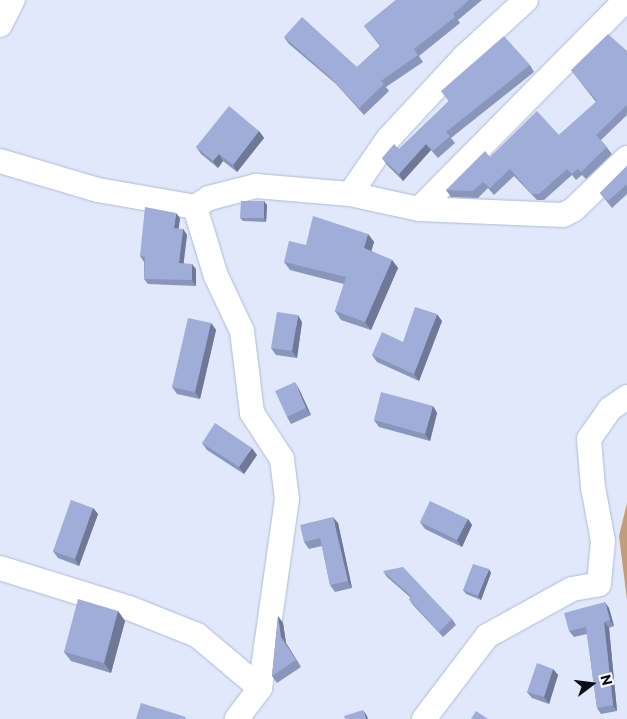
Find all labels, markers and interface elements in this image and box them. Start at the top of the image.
north arrow [567,659,617,709]
text: N [597,673,617,687]

